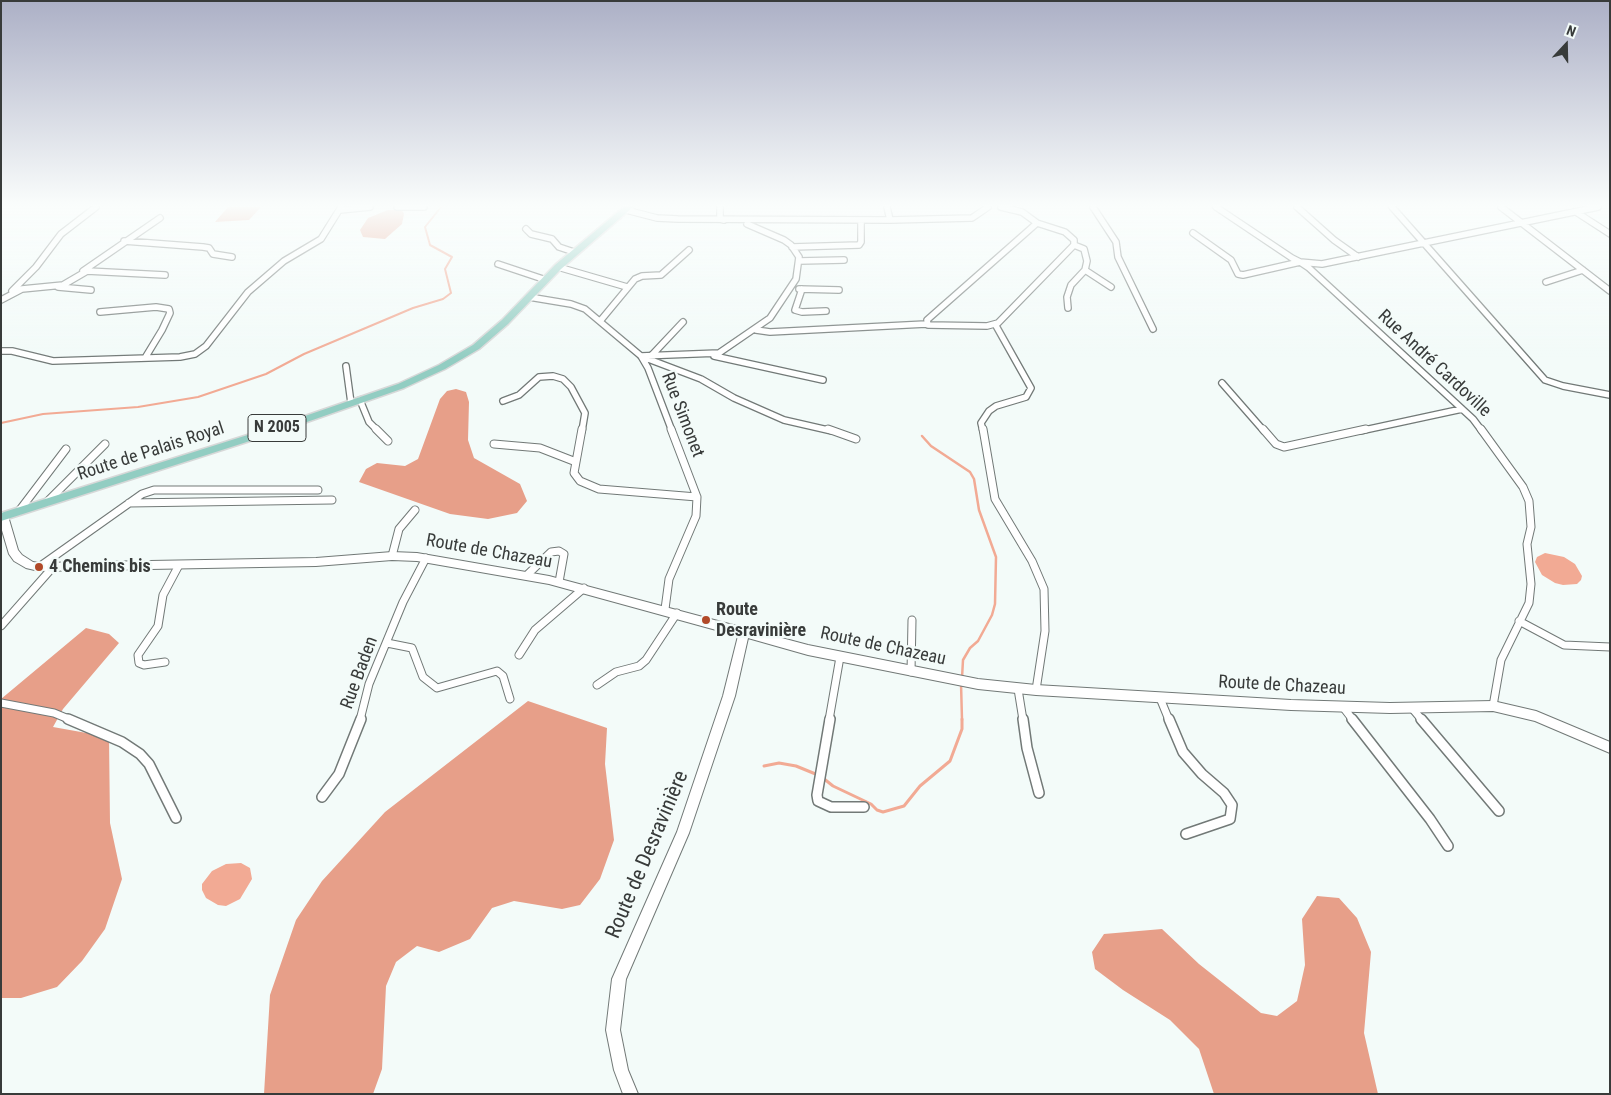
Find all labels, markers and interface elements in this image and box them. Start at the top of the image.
north arrow [1541,20,1591,70]
text: N [1564,22,1578,40]
street label: Rue André Cardoville [1373,306,1495,422]
street label: Rue Simonet [656,369,708,461]
road number: N 2005 [248,414,306,442]
street label: Route de Palais Royal [75,418,227,486]
street label: Route de Chazeau [424,530,554,574]
place label: 4 Chemins bis [49,556,151,578]
marker: 4 Chemins bis [33,561,45,573]
place label: Route Desravinière [716,599,806,642]
marker: Route Desravinière [700,614,712,626]
street label: Route de Chazeau [818,623,948,671]
street label: Rue Baden [337,634,383,712]
street label: Route de Chazeau [1218,672,1346,700]
street label: Route de Desravinière [601,767,695,943]

